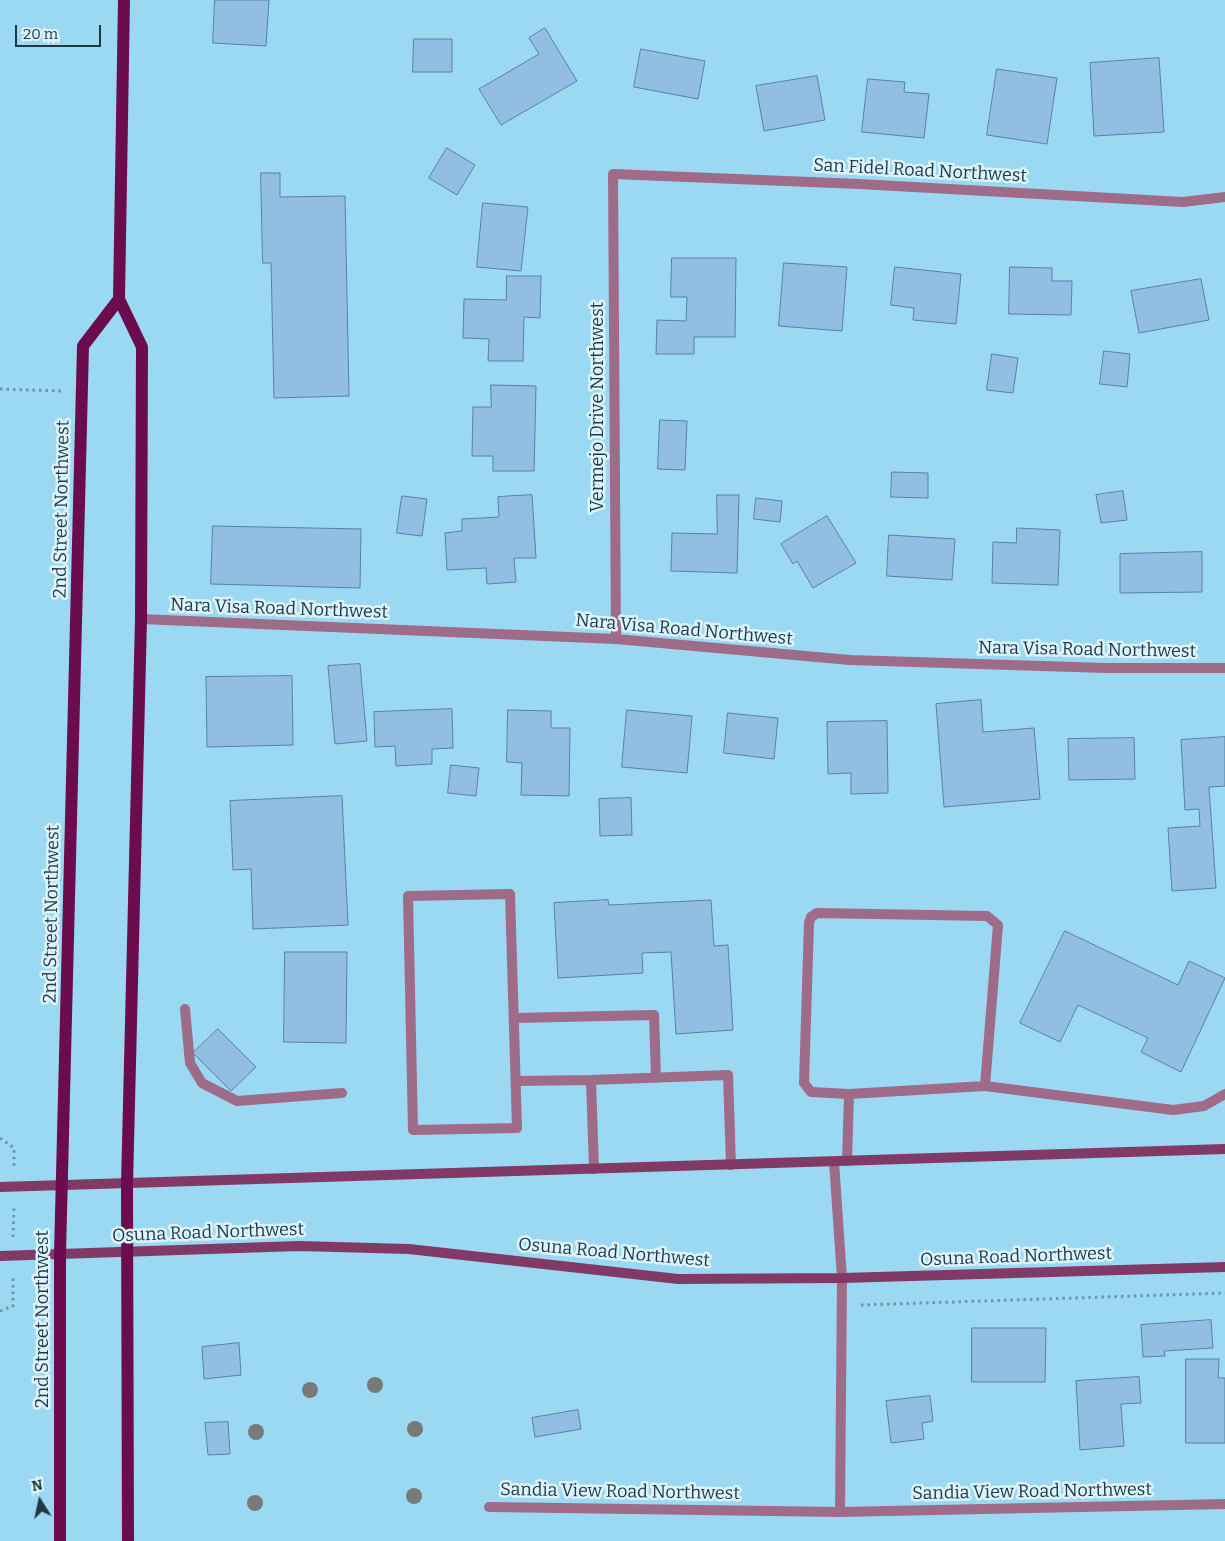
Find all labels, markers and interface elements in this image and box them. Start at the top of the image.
scale bar [18,15,104,47]
text: 20 m [23,25,58,43]
street label: San Fidel Road Northwest [813,155,1027,187]
street label: Vermejo Drive Northwest [587,302,609,512]
street label: 2nd Street Northwest [50,420,74,598]
street label: Nara Visa Road Northwest [170,594,388,624]
street label: Nara Visa Road Northwest [574,610,794,650]
street label: Nara Visa Road Northwest [978,637,1196,663]
street label: 2nd Street Northwest [40,825,64,1003]
street label: Osuna Road Northwest [112,1219,304,1247]
street label: 2nd Street Northwest [32,1230,54,1408]
street label: Osuna Road Northwest [517,1234,711,1272]
street label: Osuna Road Northwest [920,1243,1112,1271]
north arrow [15,1476,65,1526]
text: N [31,1476,44,1495]
street label: Sandia View Road Northwest [500,1479,740,1505]
street label: Sandia View Road Northwest [912,1479,1152,1505]

